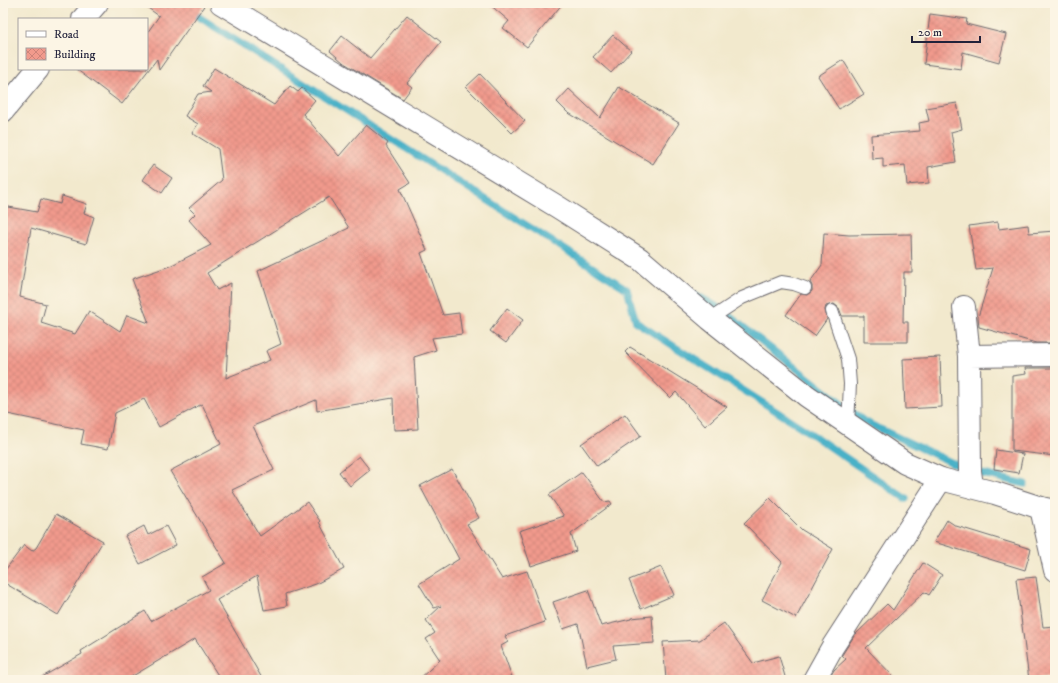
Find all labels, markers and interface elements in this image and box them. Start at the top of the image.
legend [18,18,148,70]
scale bar [912,18,980,44]
text: 20 m [918,25,942,40]
text: Road [54,27,79,42]
text: Building [54,47,95,62]

